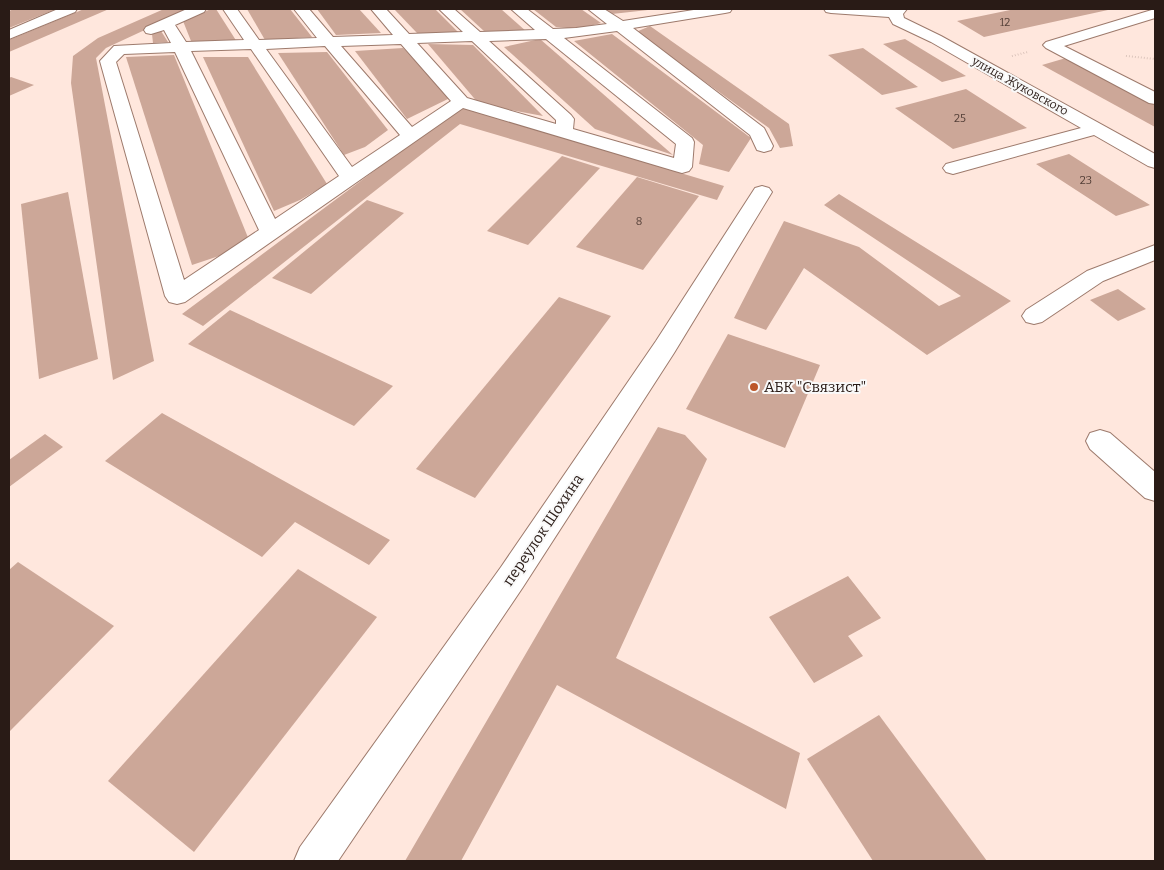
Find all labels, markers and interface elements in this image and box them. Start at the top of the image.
house number: 12 [1000,16,1010,29]
street label: улица Жуковского [969,53,1071,118]
house number: 25 [954,112,966,125]
house number: 23 [1080,174,1092,187]
house number: 8 [636,215,642,228]
place label: АБК "Связист" [764,378,866,396]
marker: АБК "Связист" [748,381,760,393]
street label: переулок Шохина [499,471,587,589]

